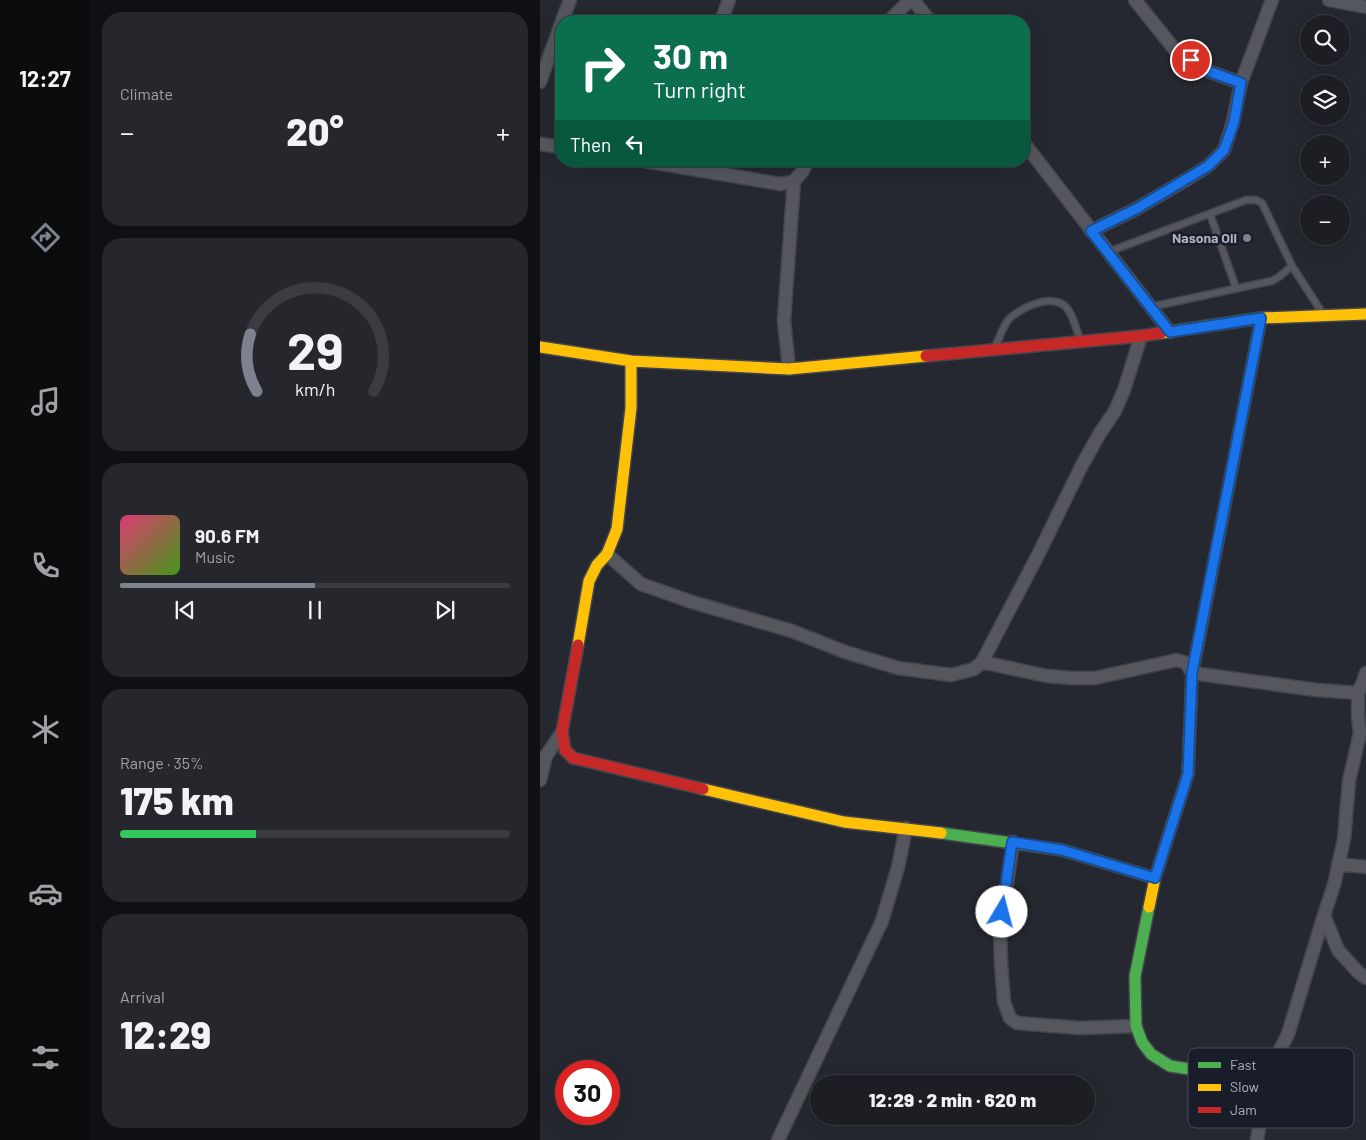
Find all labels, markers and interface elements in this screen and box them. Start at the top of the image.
map controls [1300,15,1350,245]
button: search [1300,15,1350,65]
text: 30 m [653,34,728,76]
icon: right [570,35,635,100]
pin [1170,39,1212,81]
icon: arrive [1177,46,1205,74]
text: 12:27 [19,65,71,91]
button: layers [1300,75,1350,125]
text: Turn right [653,76,746,102]
text: Climate [120,84,173,103]
text: 20° [286,108,344,154]
text: − [120,115,134,149]
text: + [496,115,510,149]
icon: left [621,130,649,158]
text: Then [570,133,611,156]
button: + [1300,135,1350,185]
button: − [1300,195,1350,245]
icon: directions [28,220,63,255]
place label: Nasona Oil [1172,229,1237,246]
marker: Nasona Oil [1241,232,1253,244]
text: 29 [287,318,343,380]
text: km/h [295,378,335,400]
icon: music [28,384,63,419]
text: 90.6 FM [195,524,259,547]
text: Music [195,547,235,566]
icon: phone [28,548,63,583]
icon: previous [171,596,199,624]
icon: pause [301,596,329,624]
icon: next [431,596,459,624]
icon: climate [28,712,63,747]
text: Range · 35% [120,753,203,772]
text: 175 km [120,777,234,823]
icon: car [28,876,63,911]
position arrow [975,885,1027,937]
text: Arrival [120,987,165,1006]
text: 12:29 [120,1011,211,1057]
icon: filters [28,1040,63,1075]
legend [1188,1048,1354,1128]
text: Fast [1230,1056,1256,1073]
speed limit sign: 30 [555,1060,620,1125]
text: Slow [1230,1078,1259,1095]
text: 12:29 · 2 min · 620 m [869,1088,1036,1111]
text: Jam [1230,1101,1257,1118]

